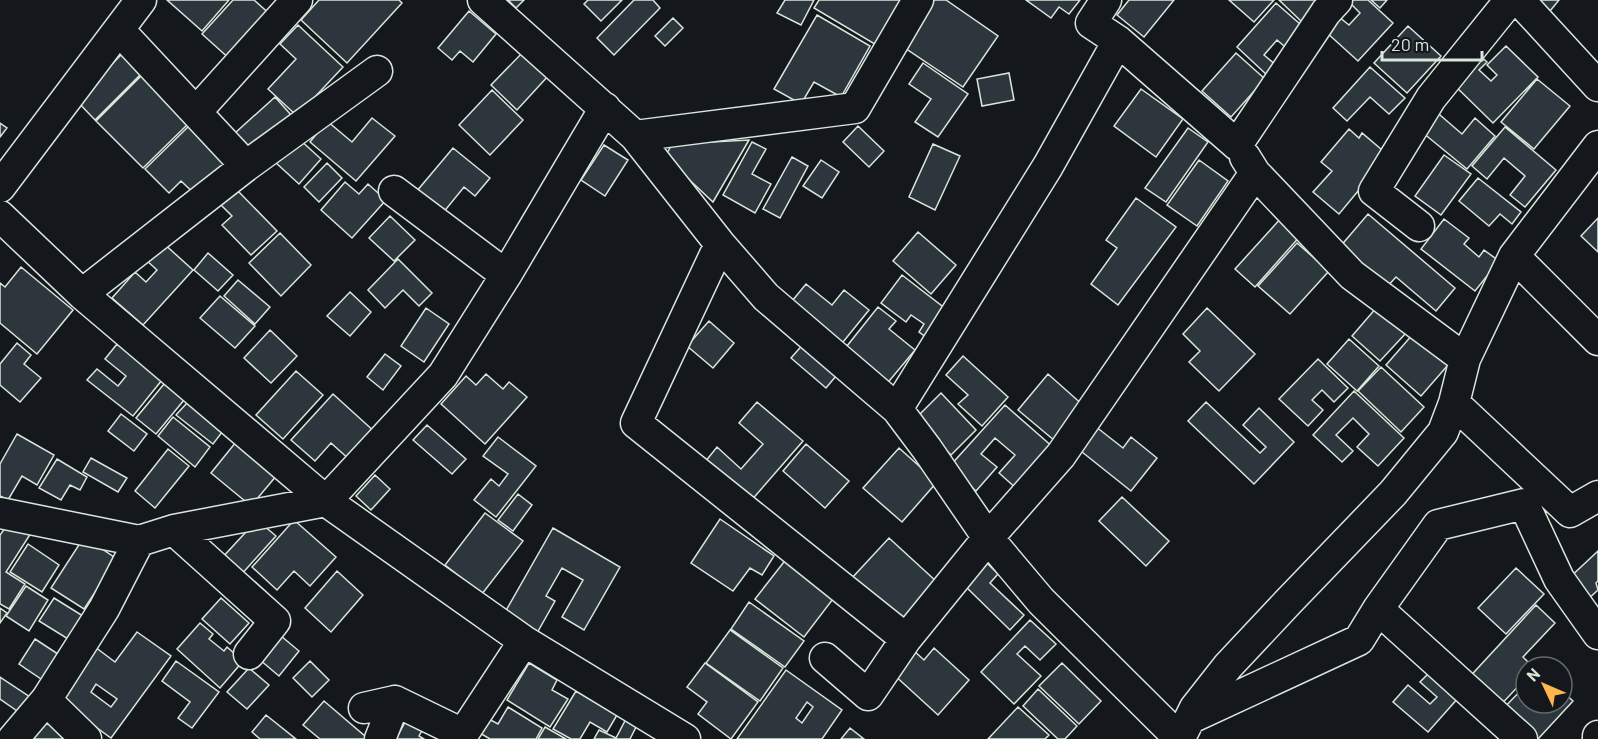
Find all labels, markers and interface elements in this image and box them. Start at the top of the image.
scale bar [1382,24,1482,62]
text: 20 m [1391,33,1429,55]
north arrow [1514,655,1574,715]
text: N [1522,664,1543,685]

